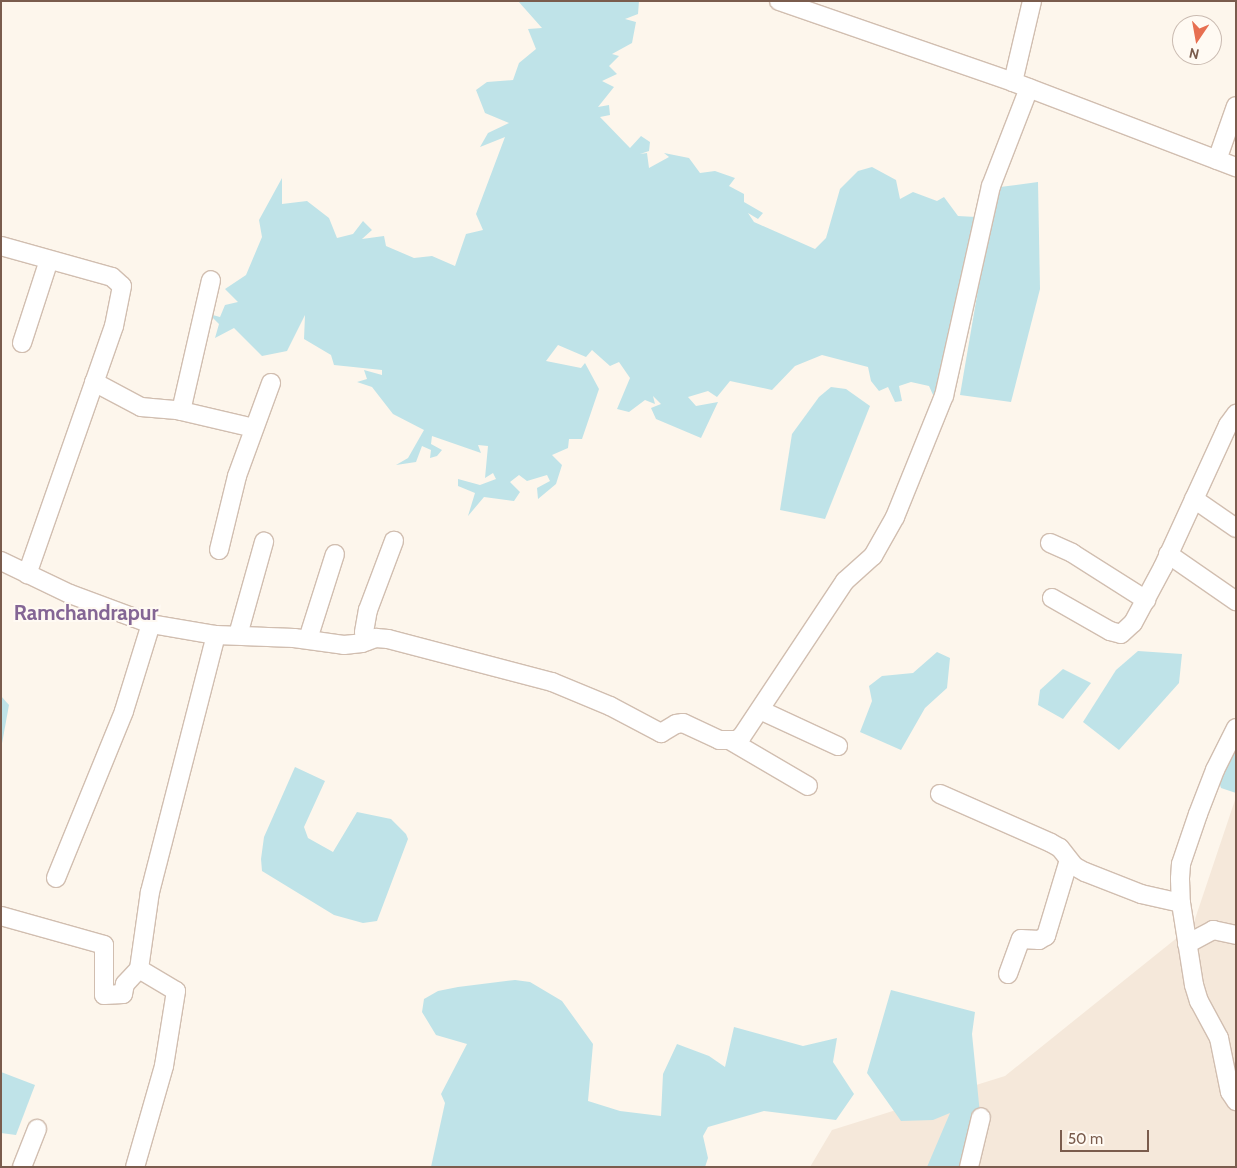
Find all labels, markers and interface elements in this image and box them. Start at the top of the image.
north arrow [1172,15,1222,65]
text: N [1187,44,1201,64]
district label: Ramchandrapur [14,600,158,626]
scale bar [1062,1120,1151,1152]
text: 50 m [1068,1130,1103,1148]

